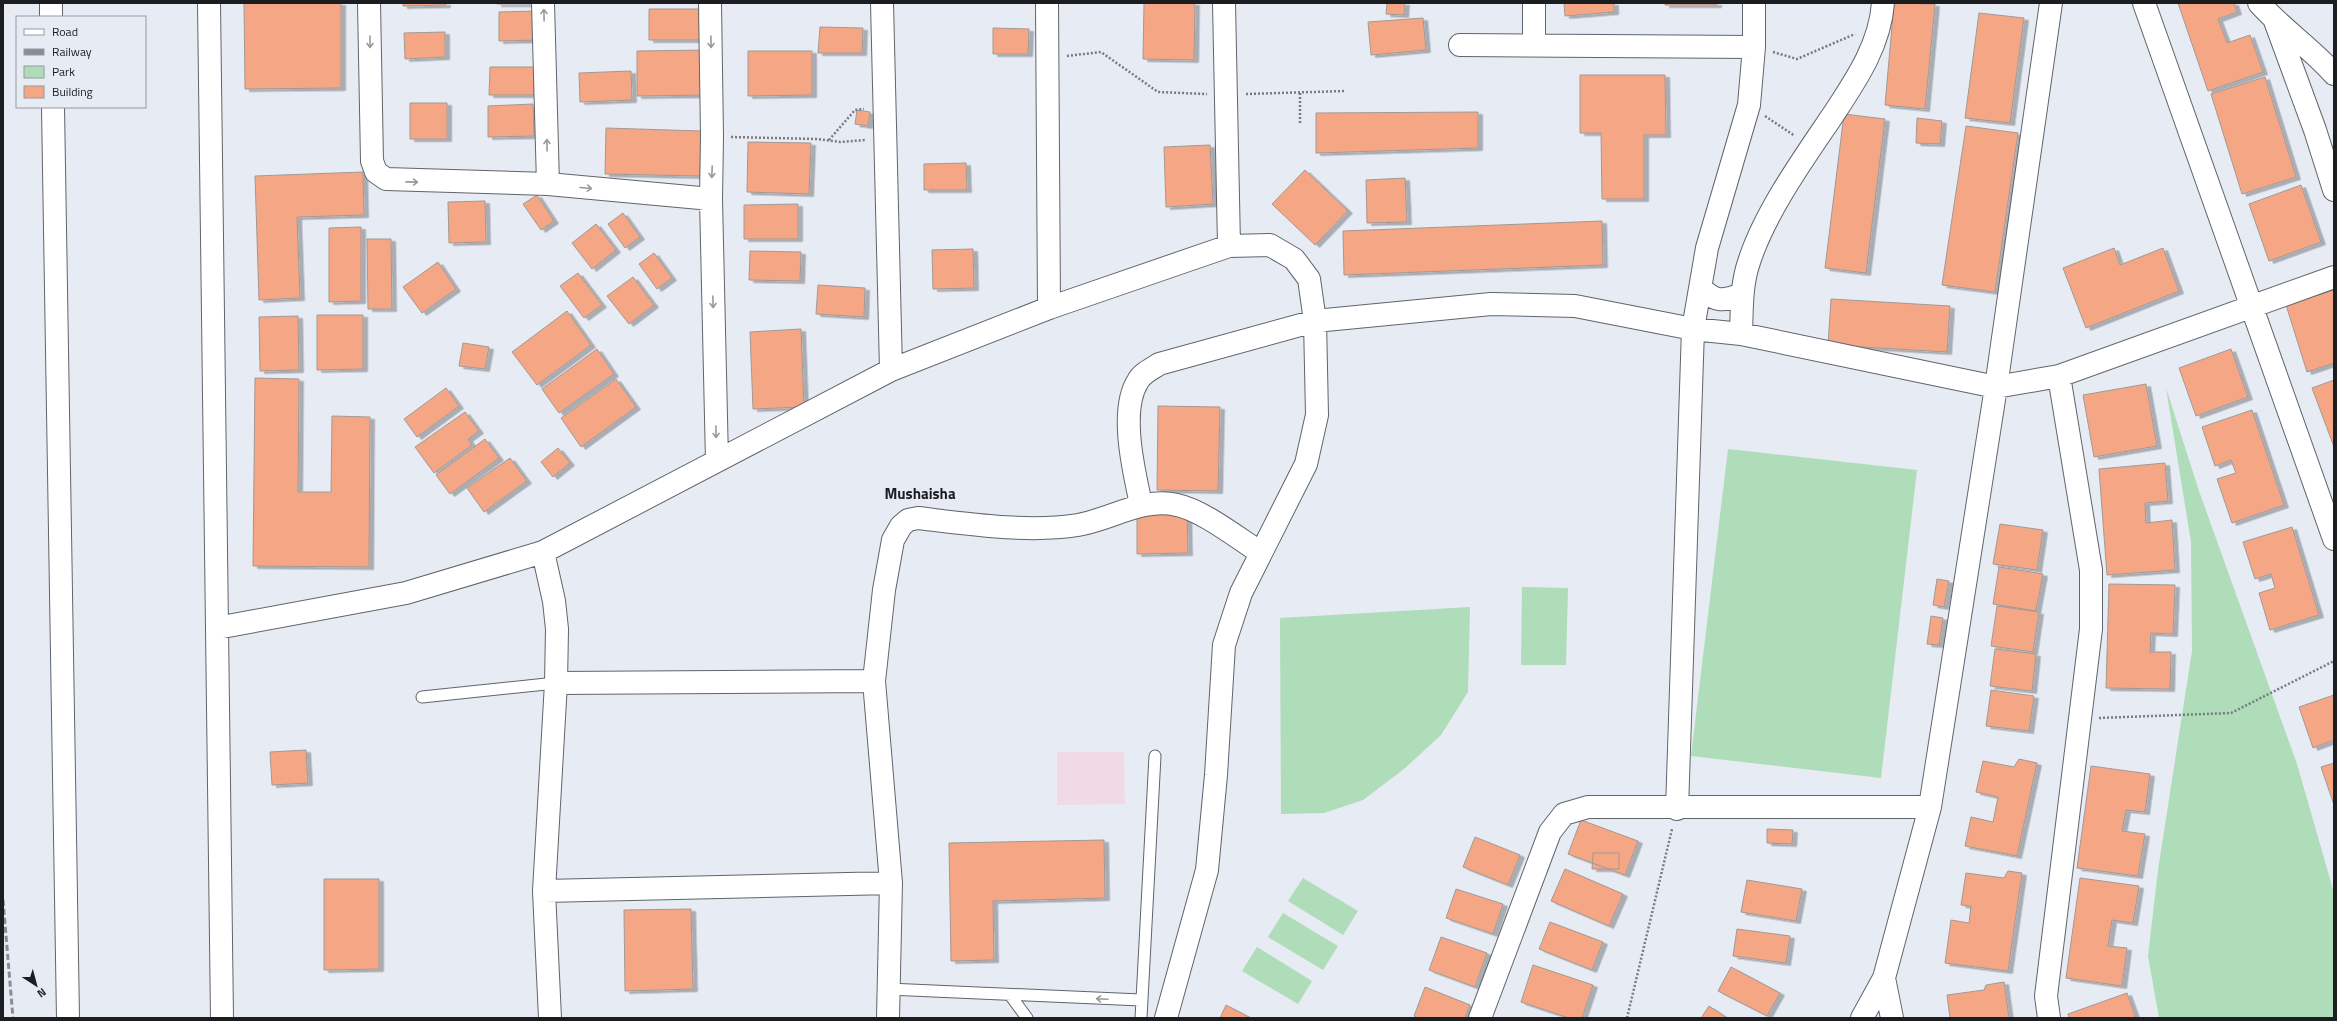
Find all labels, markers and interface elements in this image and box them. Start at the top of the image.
one-way arrow [540,9,548,22]
legend [16,16,146,108]
text: Road [52,22,78,41]
one-way arrow [366,35,374,48]
one-way arrow [707,35,715,48]
text: Railway [52,42,92,61]
text: Park [52,62,75,81]
text: Building [52,82,93,101]
one-way arrow [543,139,551,152]
one-way arrow [708,165,715,178]
one-way arrow [405,178,418,185]
one-way arrow [579,184,592,191]
one-way arrow [709,295,717,308]
one-way arrow [712,425,720,438]
district label: Mushaisha [884,482,956,505]
north arrow [16,965,56,1005]
text: N [34,984,50,1002]
one-way arrow [1096,995,1109,1002]

